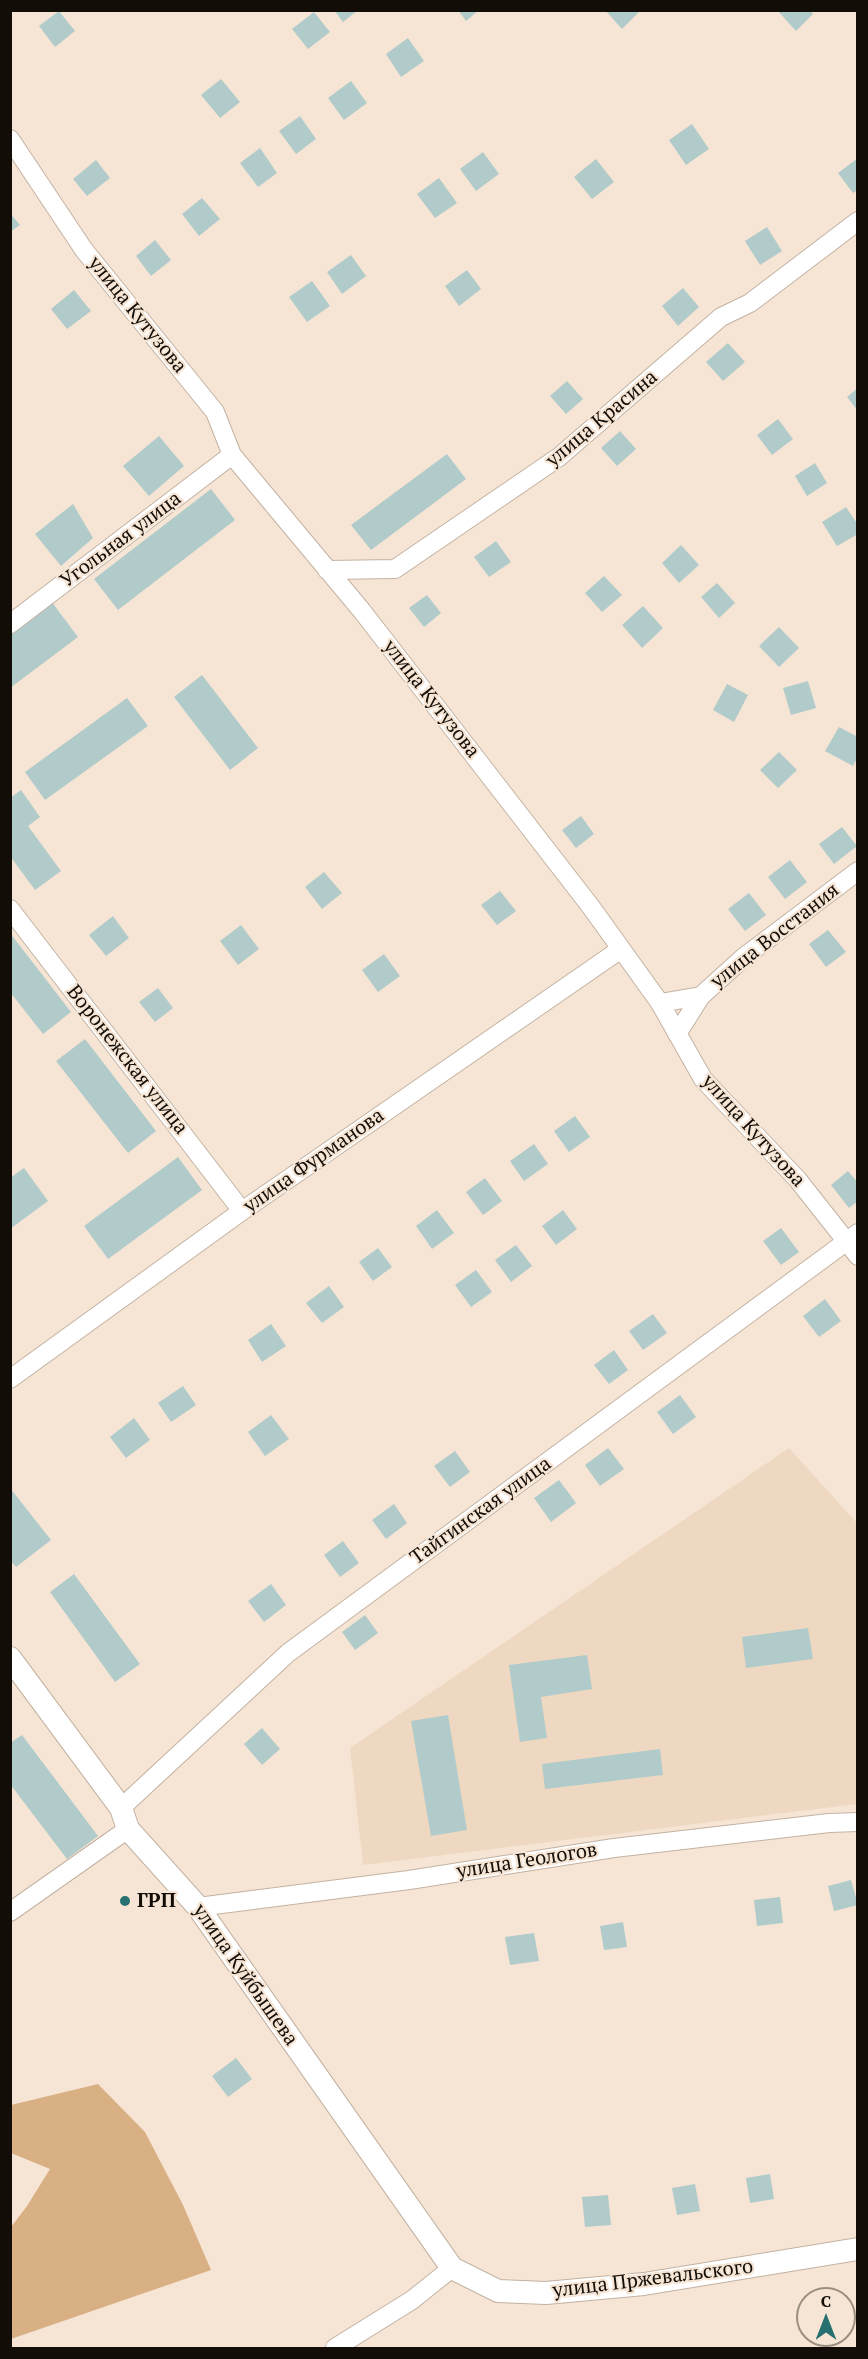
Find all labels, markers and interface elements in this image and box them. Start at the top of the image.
street label: улица Кутузова [83,252,191,378]
street label: улица Красина [541,365,663,473]
street label: Угольная улица [56,487,186,593]
street label: улица Кутузова [378,635,484,763]
street label: улица Восстания [706,878,844,994]
street label: Воронежская улица [61,981,193,1139]
street label: улица Кутузова [696,1070,810,1192]
street label: улица Фурманова [239,1104,389,1218]
street label: Тайгинская улица [406,1452,556,1570]
street label: улица Геологов [455,1838,599,1884]
place label: ГРП [137,1889,176,1913]
marker: ГРП [118,1894,132,1908]
street label: улица Куйбышева [187,1900,303,2050]
street label: улица Пржевальского [551,2255,755,2303]
north arrow [796,2287,856,2347]
text: С [821,2290,831,2312]

